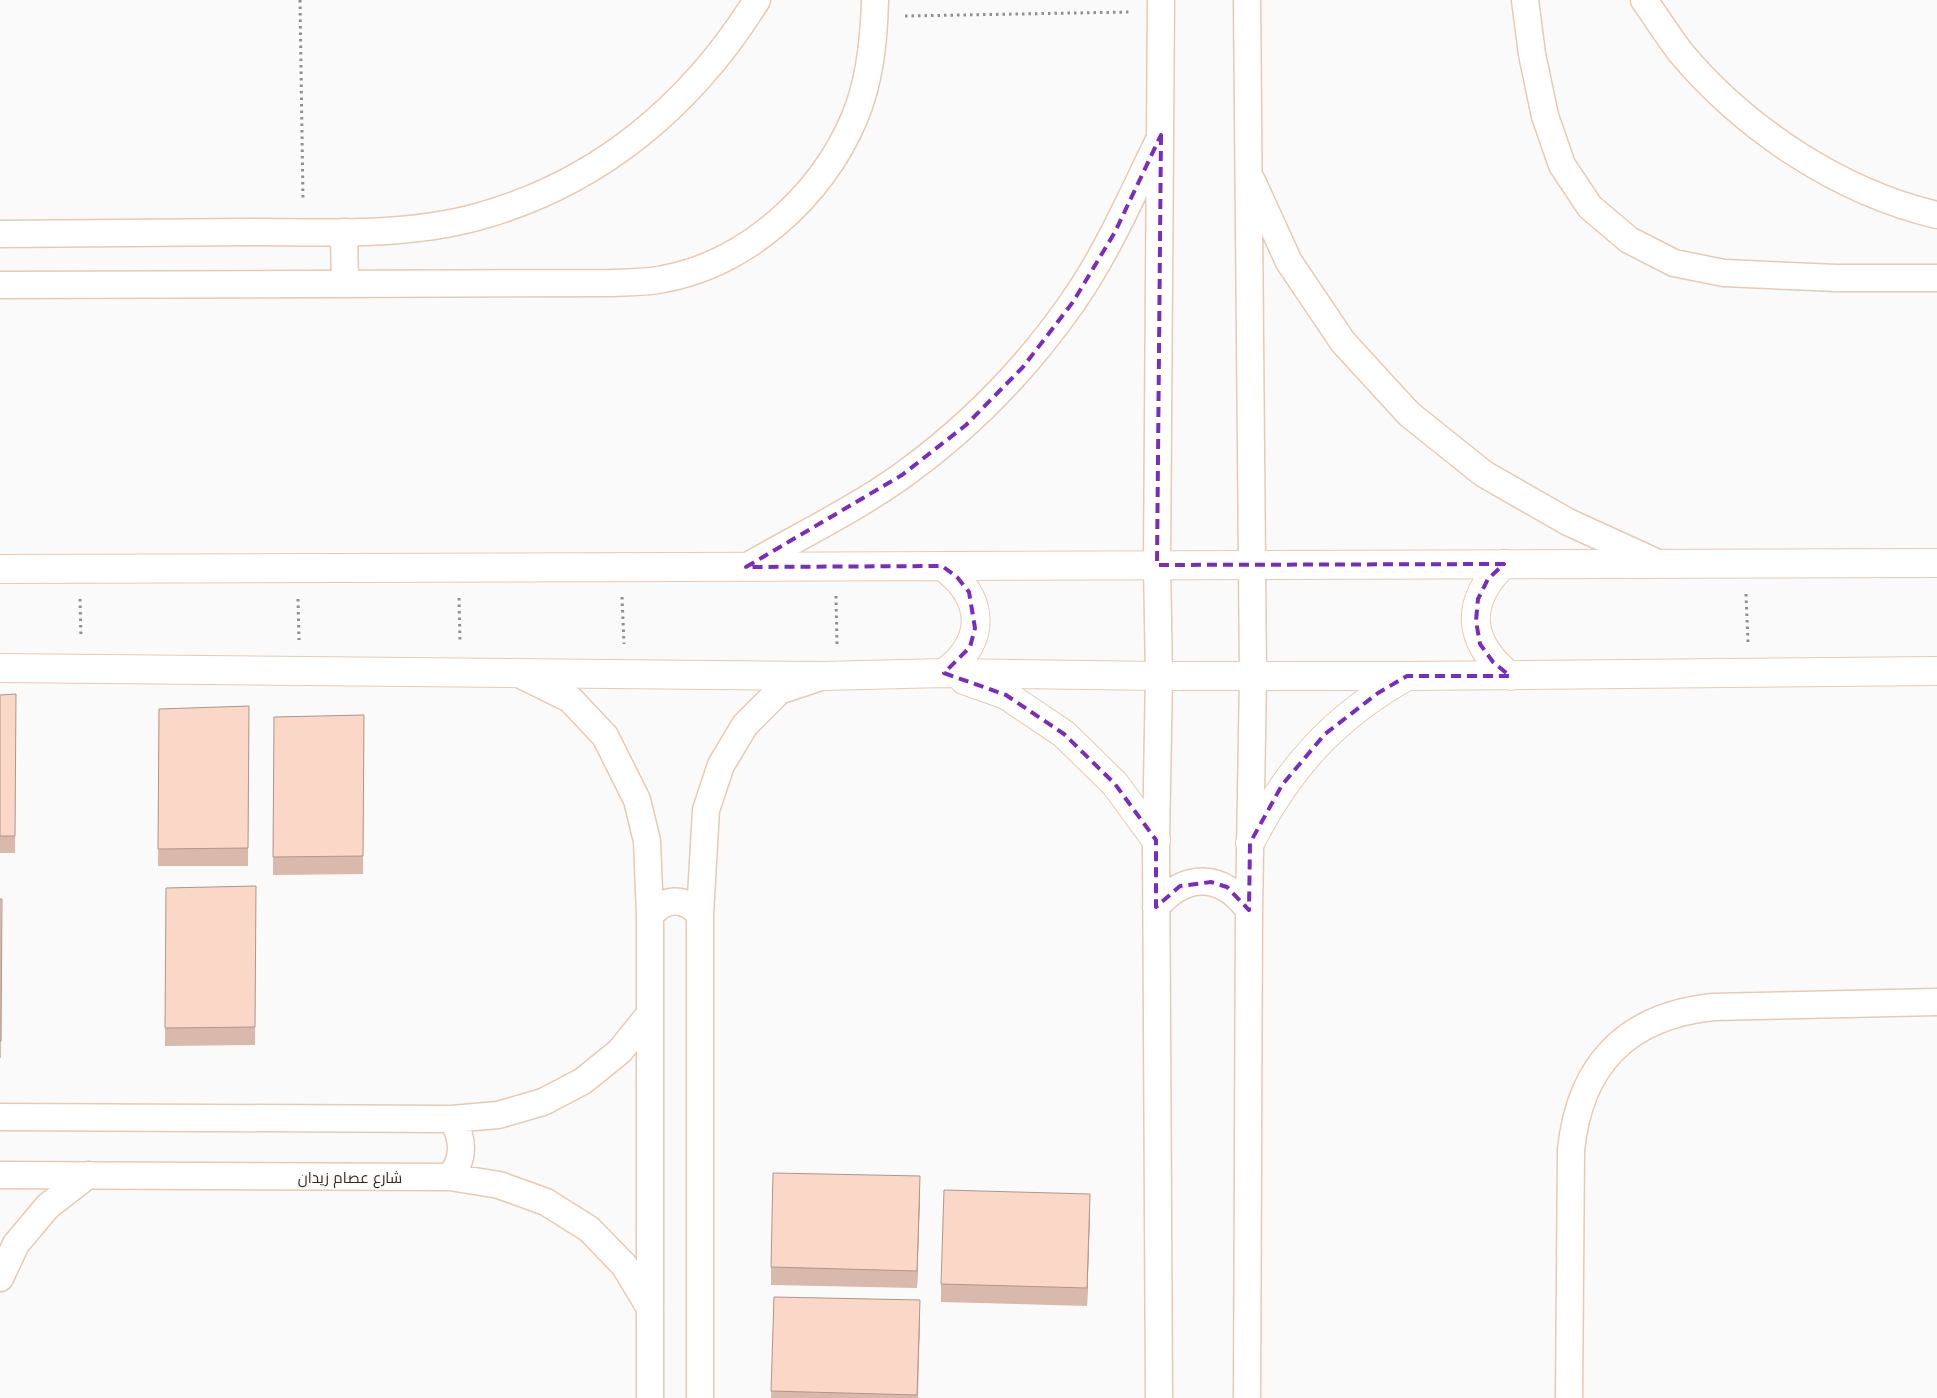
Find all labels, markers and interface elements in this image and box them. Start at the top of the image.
street label: شارع عصام زيدان [298,1168,402,1189]

